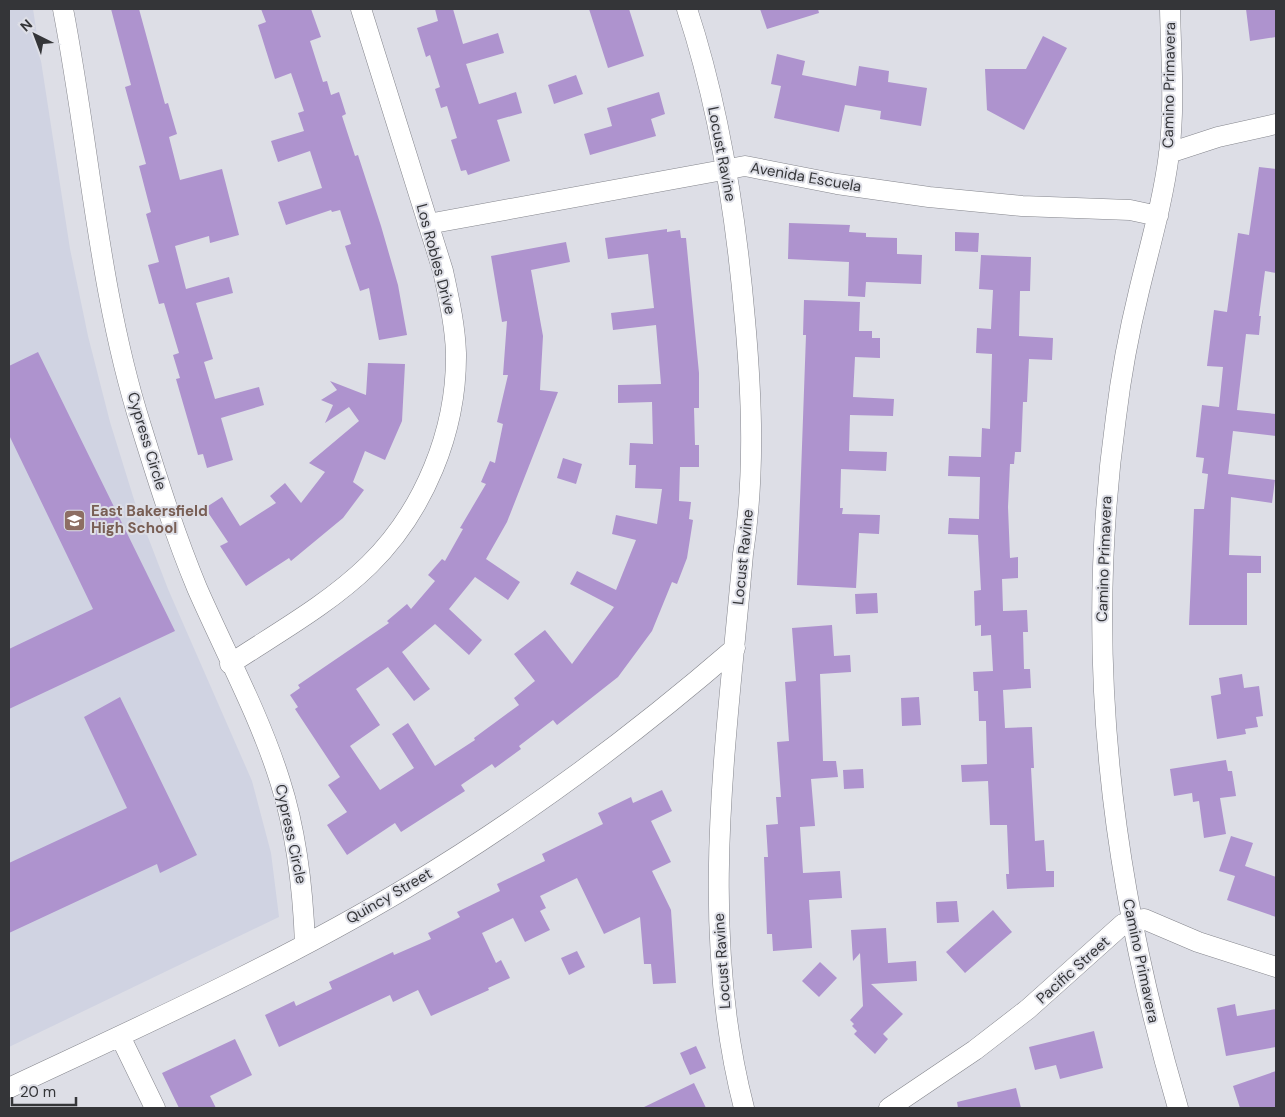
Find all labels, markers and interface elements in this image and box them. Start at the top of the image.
north arrow [10,10,60,60]
text: N [16,15,36,35]
street label: Camino Primavera [1158,22,1180,148]
street label: Locust Ravine [703,105,741,203]
street label: Avenida Escuela [749,157,863,197]
street label: Los Robles Drive [412,202,460,316]
street label: Cypress Circle [123,390,171,492]
street label: Camino Primavera [1092,496,1116,622]
place label: East Bakersfield High School [91,501,208,538]
school or university icon: East Bakersfield High School [63,508,87,532]
street label: Locust Ravine [728,508,758,606]
street label: Cypress Circle [271,782,311,886]
street label: Quincy Street [342,863,436,929]
street label: Camino Primavera [1118,897,1164,1025]
street label: Locust Ravine [709,912,735,1010]
street label: Pacific Street [1032,932,1114,1008]
scale bar [12,1074,76,1106]
text: 20 m [20,1082,56,1102]

